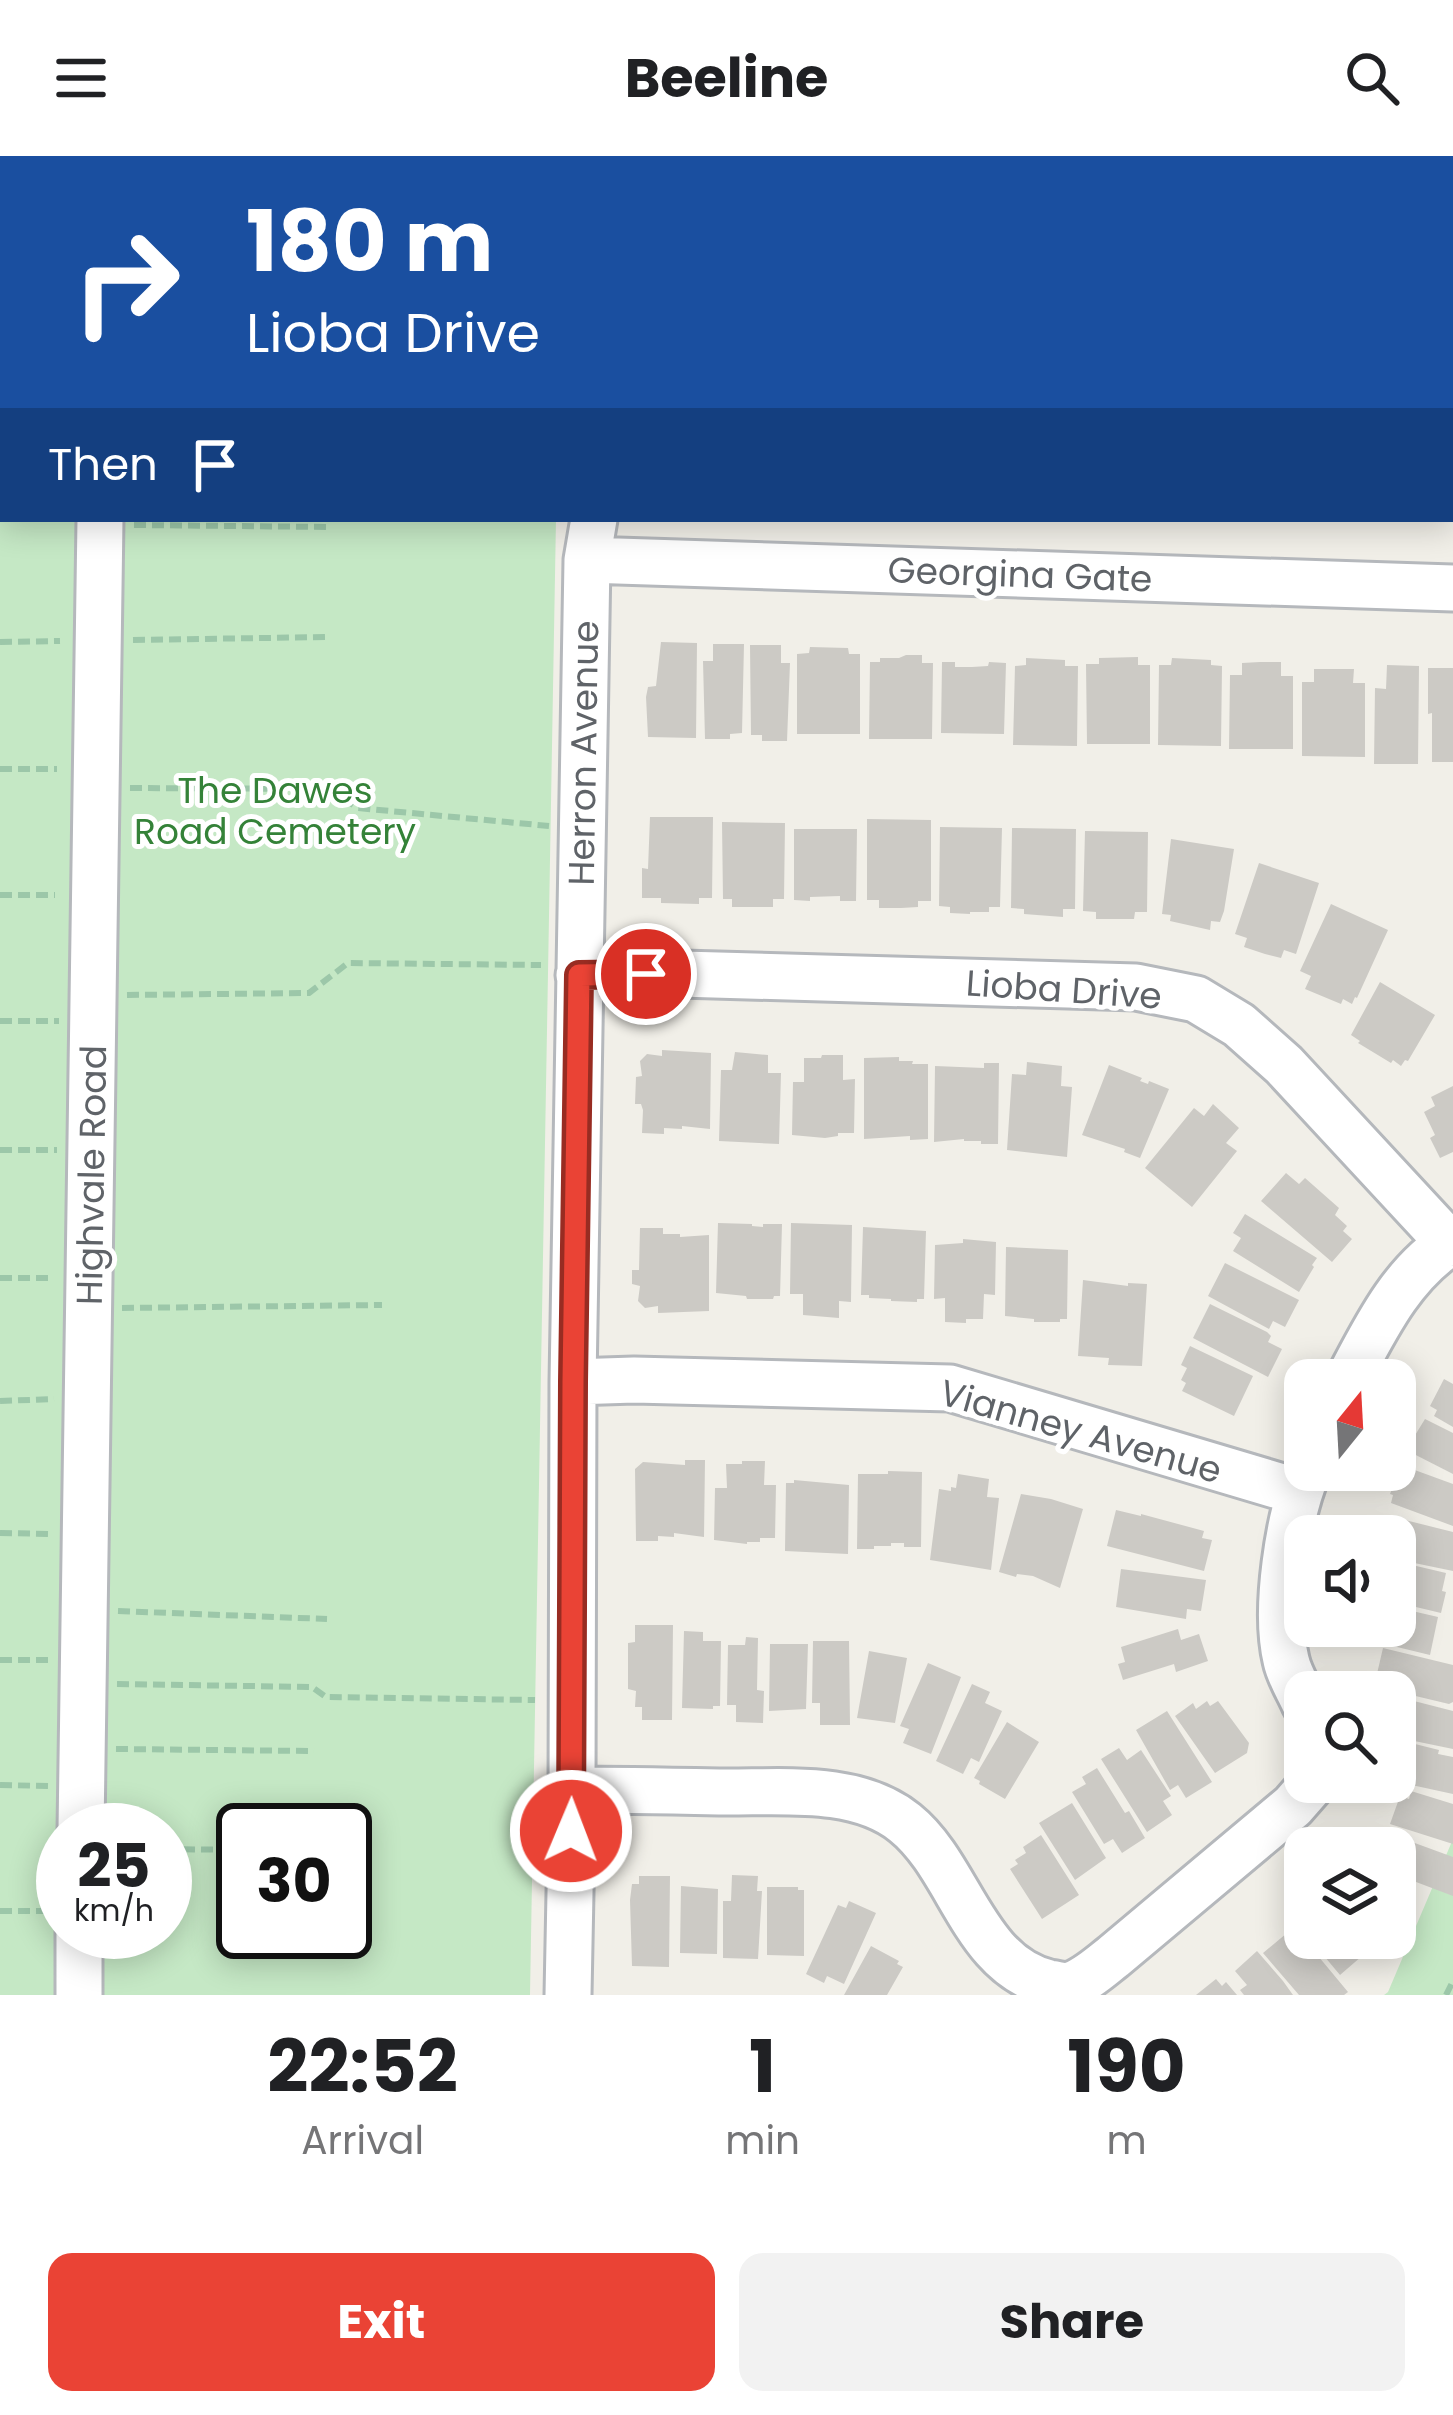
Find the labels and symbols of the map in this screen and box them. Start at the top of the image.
street label: Georgina Gate [887,544,1153,605]
street label: Herron Avenue [556,620,611,886]
park label: The Dawes Road Cemetery [134,765,416,857]
pin [595,923,697,1025]
street label: Lioba Drive [964,957,1163,1022]
street label: Highvale Road [64,1045,119,1305]
north arrow [1284,1359,1416,1491]
street label: Vianney Avenue [934,1367,1228,1496]
position arrow [508,1768,634,1894]
speed limit sign: 30 [216,1803,372,1959]

